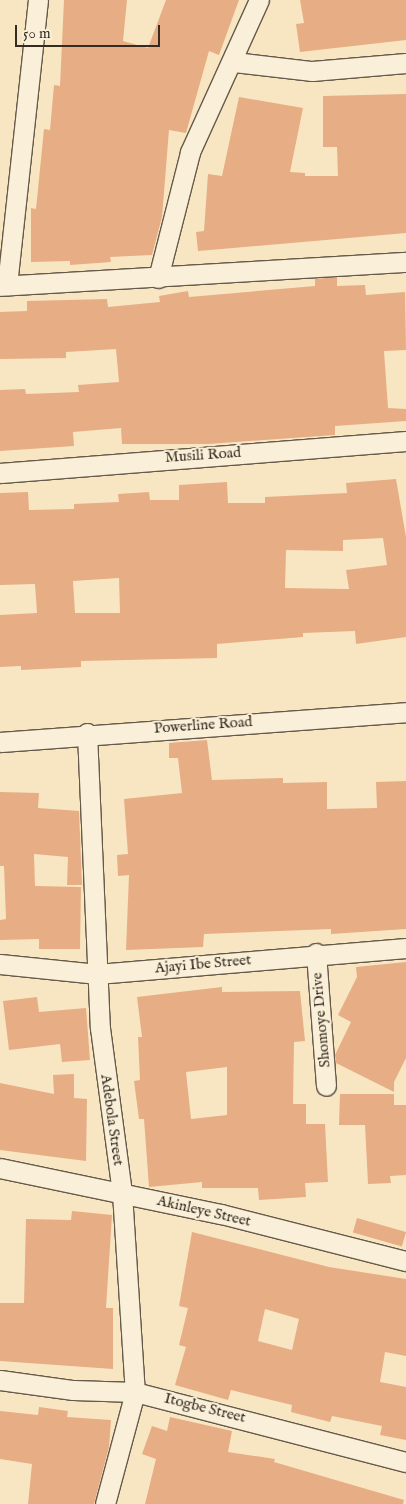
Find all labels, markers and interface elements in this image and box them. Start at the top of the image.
scale bar [18,15,162,47]
text: 50 m [23,24,51,43]
street label: Musili Road [164,443,242,467]
street label: Powerline Road [153,713,253,737]
street label: Ajayi Ibe Street [154,951,252,977]
street label: Shomoye Drive [308,972,334,1068]
street label: Adebola Street [97,1073,127,1167]
street label: Akinleye Street [155,1191,253,1231]
street label: Itogbe Street [163,1389,247,1427]

